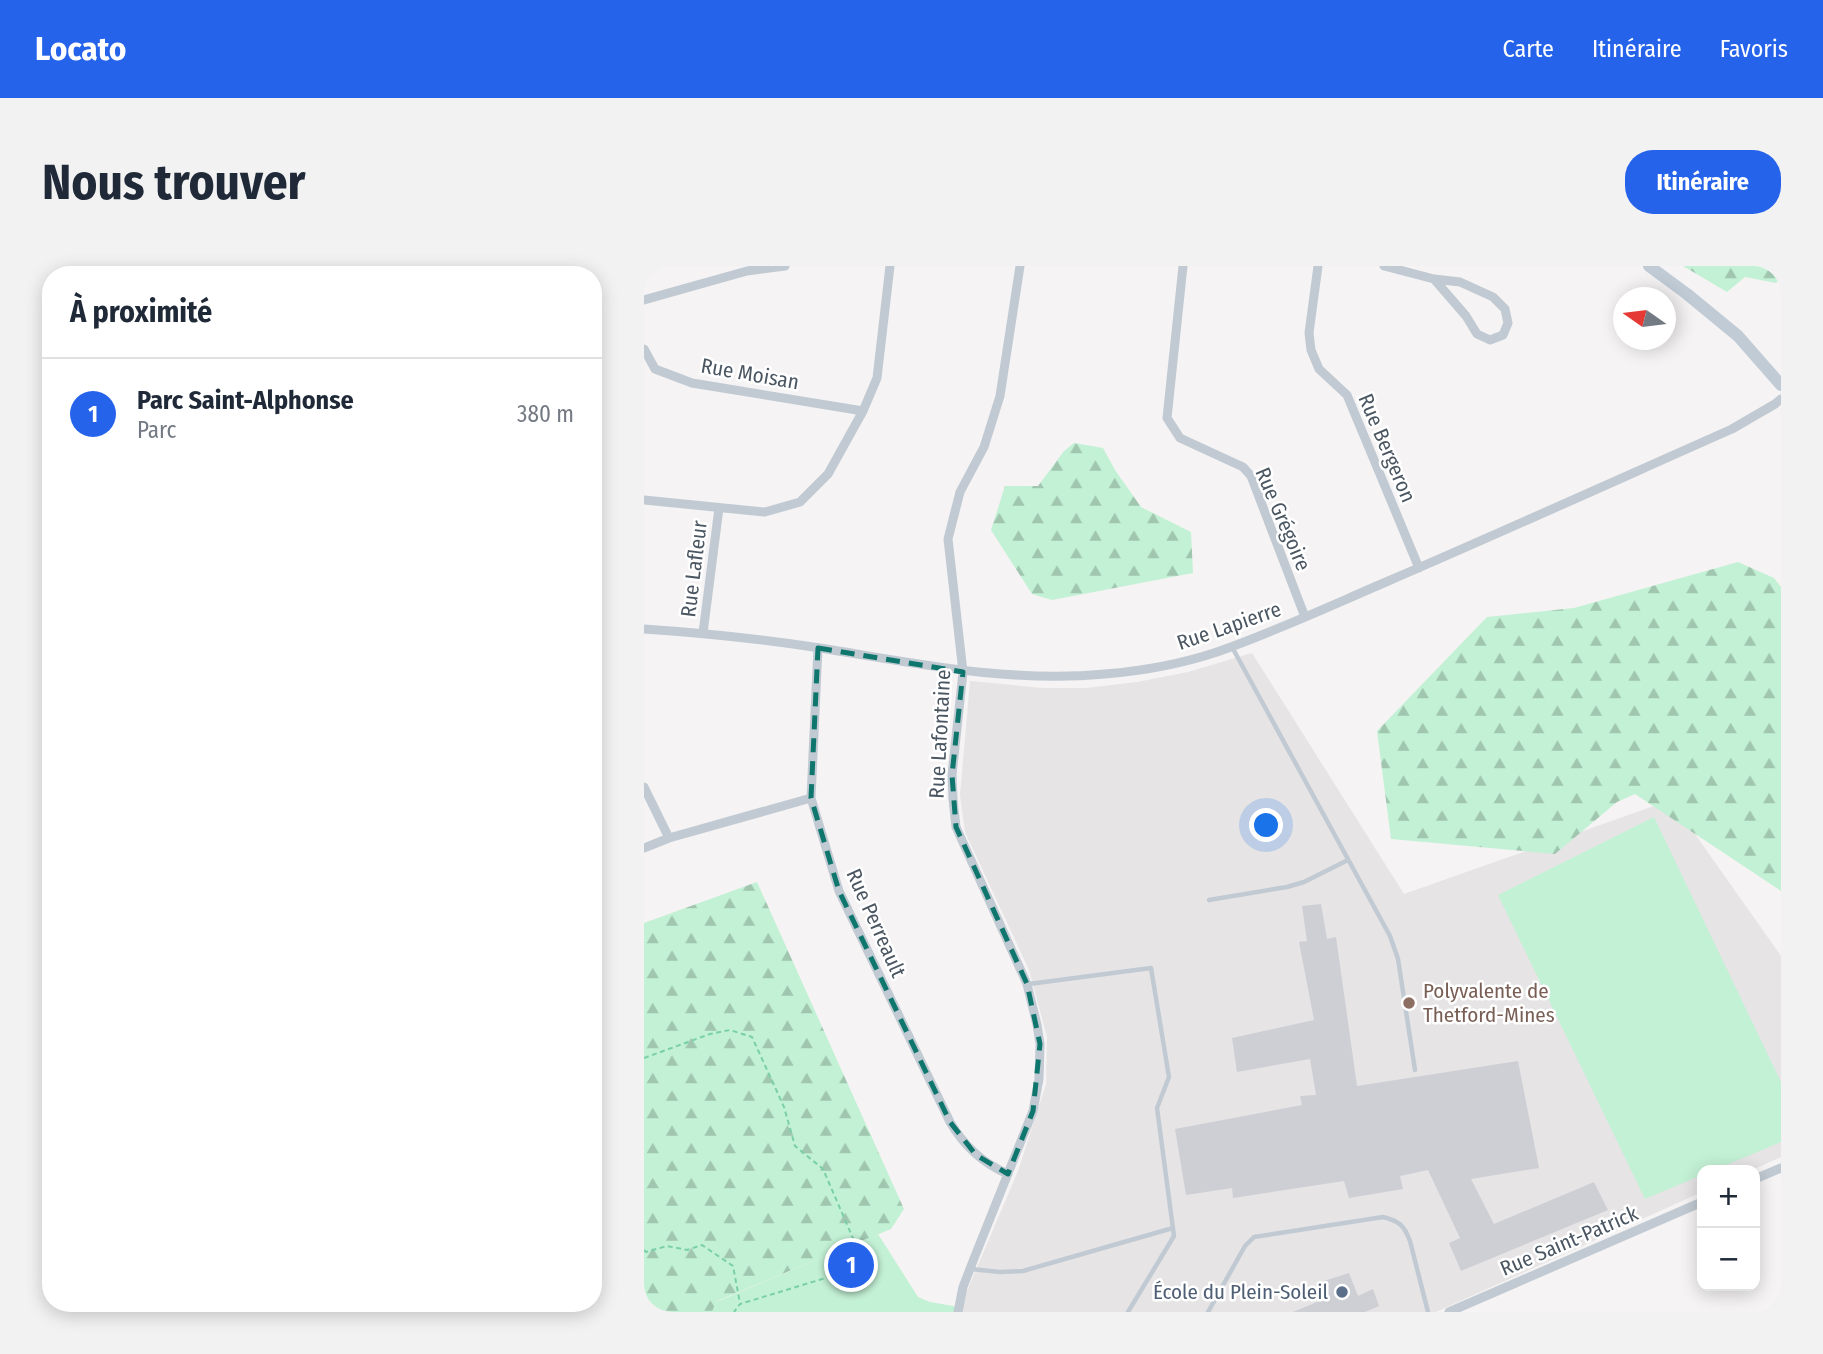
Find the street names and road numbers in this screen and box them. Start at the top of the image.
street label: Rue Moisan [699,353,801,395]
street label: Rue Bergeron [1352,390,1422,506]
street label: Rue Grégoire [1250,463,1316,575]
street label: Rue Lafleur [675,518,713,619]
street label: Rue Lapierre [1173,596,1285,656]
street label: Rue Lafontaine [924,669,956,799]
street label: Rue Perreault [840,865,912,982]
street label: Rue Saint-Patrick [1496,1200,1642,1282]

